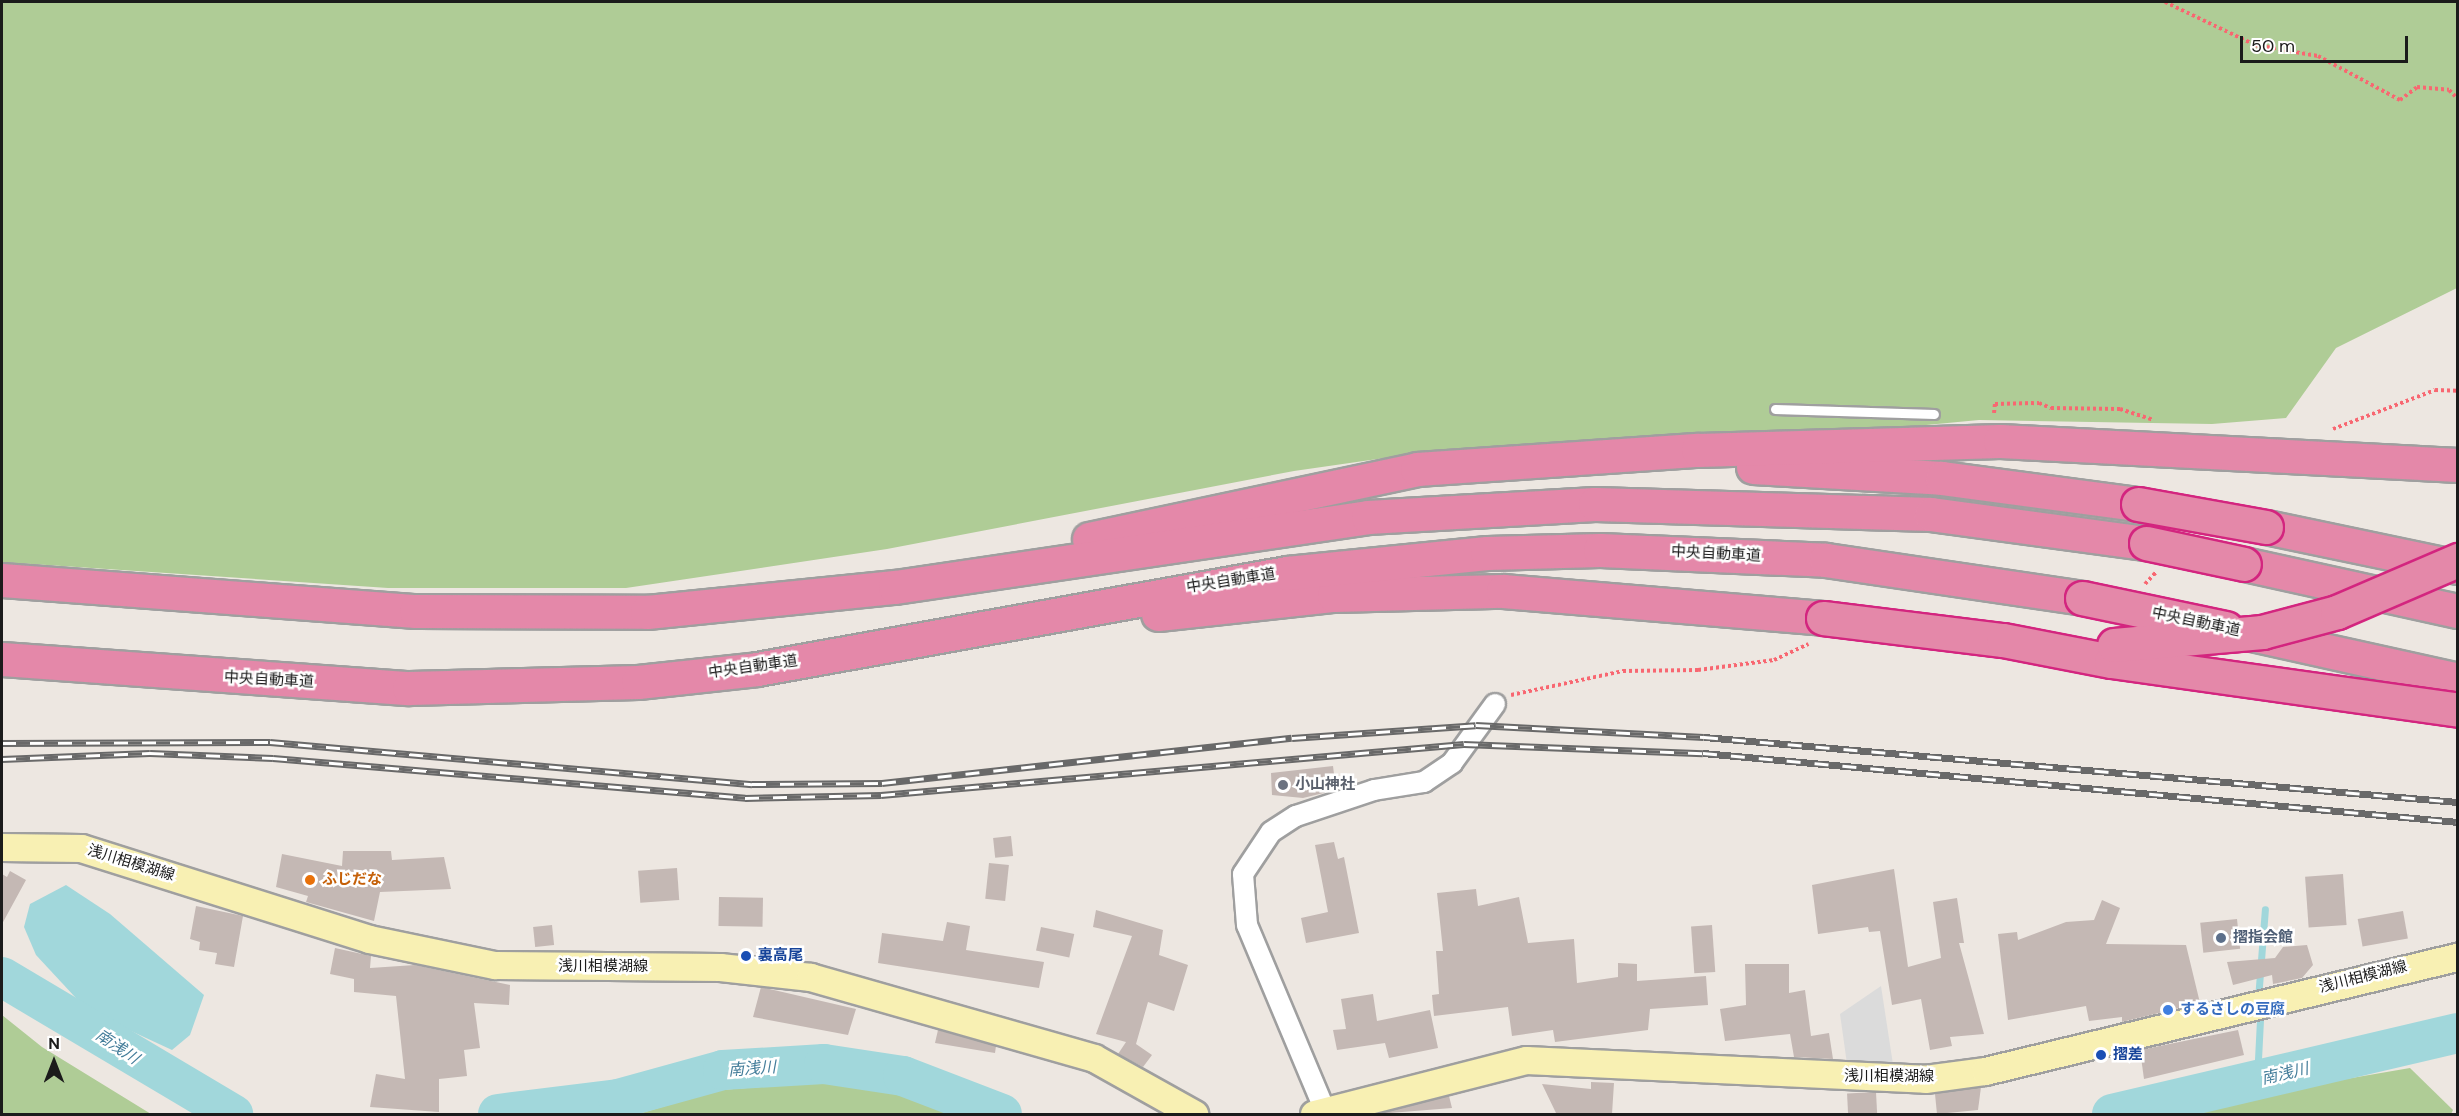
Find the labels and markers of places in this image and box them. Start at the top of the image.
place label: 小山神社 [1295,776,1355,794]
marker: 小山神社 [1276,778,1290,792]
place label: ふじだな [322,871,382,889]
marker: ふじだな [303,873,317,887]
place label: 摺指会館 [2233,929,2293,947]
marker: 摺指会館 [2214,931,2228,945]
place label: 裏高尾 [758,947,803,965]
marker: 裏高尾 [739,949,753,963]
place label: するさしの豆腐 [2180,1001,2285,1019]
marker: するさしの豆腐 [2161,1003,2175,1017]
place label: 摺差 [2113,1046,2143,1064]
marker: 摺差 [2094,1048,2108,1062]

